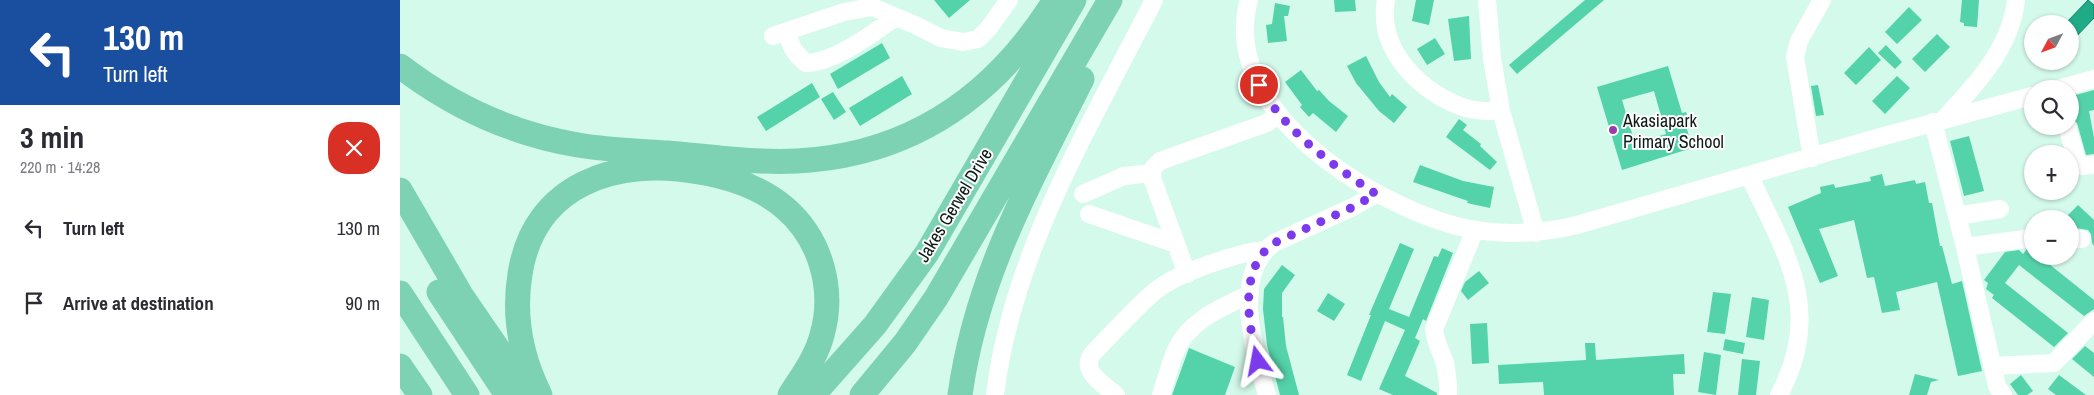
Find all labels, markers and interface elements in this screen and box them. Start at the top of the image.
text: 130 m [103,14,184,61]
north arrow [2024,15,2079,70]
map controls [2024,15,2079,265]
icon: left [20,20,85,85]
text: Turn left [103,59,168,89]
pin [1238,64,1280,106]
icon: arrive [1245,71,1273,99]
button: search [2024,80,2079,135]
place label: Akasiapark Primary School [1622,108,1724,154]
text: 3 min [20,117,84,157]
button: close [328,122,380,174]
marker: Akasiapark Primary School [1607,124,1619,136]
street label: Jakes Gerwel Drive [910,143,998,267]
button: + [2024,145,2079,200]
text: 220 m · 14:28 [20,156,100,178]
button: − [2024,210,2079,265]
icon: left [20,214,48,242]
text: Turn left [63,215,124,241]
text: 130 m [337,215,380,241]
icon: arrive [20,289,48,317]
text: Arrive at destination [63,290,214,316]
text: 90 m [345,290,380,316]
position arrow [1231,334,1283,386]

